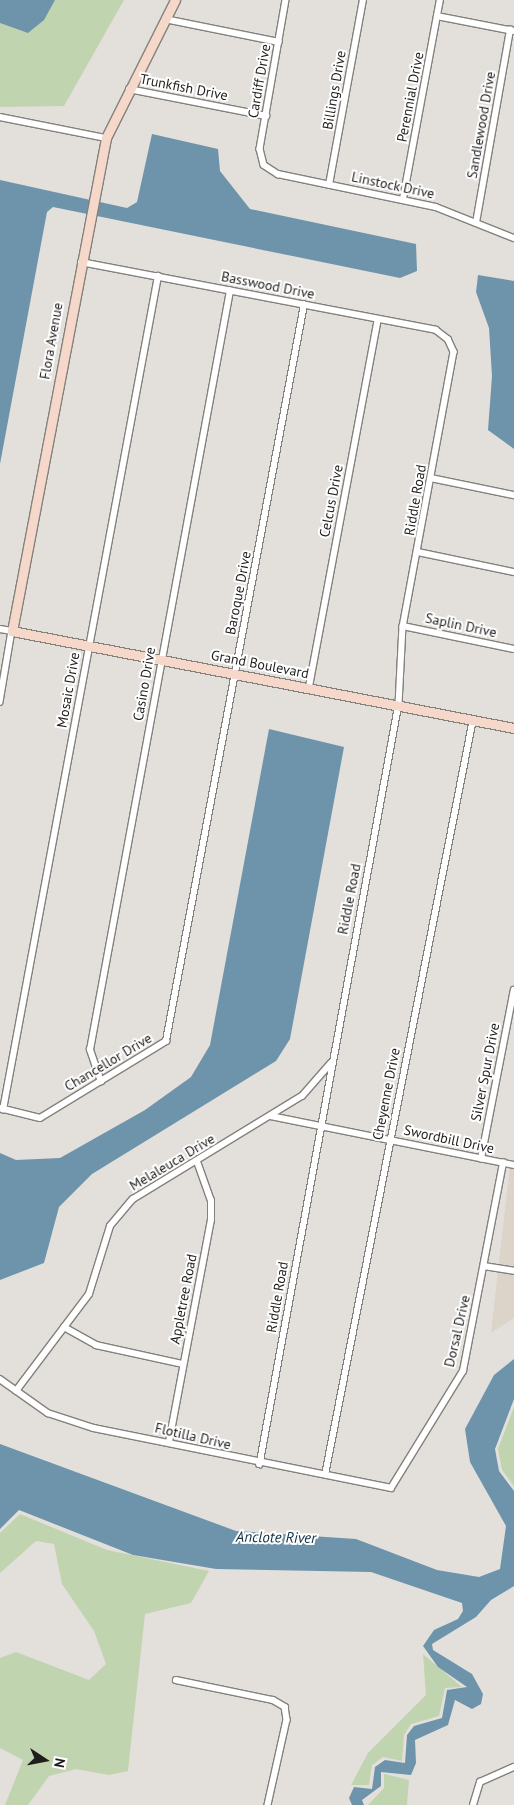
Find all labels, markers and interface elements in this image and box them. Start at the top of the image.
street label: Cardiff Drive [244,43,274,119]
street label: Billings Drive [319,49,349,131]
street label: Perennial Drive [393,50,427,144]
street label: Trunkfish Drive [139,70,229,104]
street label: Sandlewood Drive [463,70,499,180]
street label: Linstock Drive [350,168,436,202]
street label: Basswood Drive [220,268,316,302]
street label: Flora Avenue [36,301,66,381]
street label: Celcus Drive [316,463,346,539]
street label: Riddle Road [401,463,429,537]
street label: Baroque Drive [222,550,254,636]
street label: Saplin Drive [424,609,498,641]
street label: Casino Drive [129,646,159,722]
street label: Grand Boulevard [210,646,310,682]
street label: Mosaic Drive [53,651,83,729]
street label: Riddle Road [334,862,364,936]
street label: Silver Spur Drive [467,1021,503,1123]
street label: Chancellor Drive [61,1029,155,1095]
street label: Cheyenne Drive [369,1047,403,1141]
street label: Swordbill Drive [402,1121,496,1157]
street label: Melaleuca Drive [126,1130,218,1194]
street label: Appletree Road [166,1252,200,1346]
street label: Riddle Road [263,1260,291,1334]
street label: Dorsal Drive [441,1293,473,1369]
street label: Flotilla Drive [153,1419,233,1453]
water label: Anclote River [236,1527,316,1547]
north arrow [20,1735,70,1785]
text: N [50,1757,69,1769]

